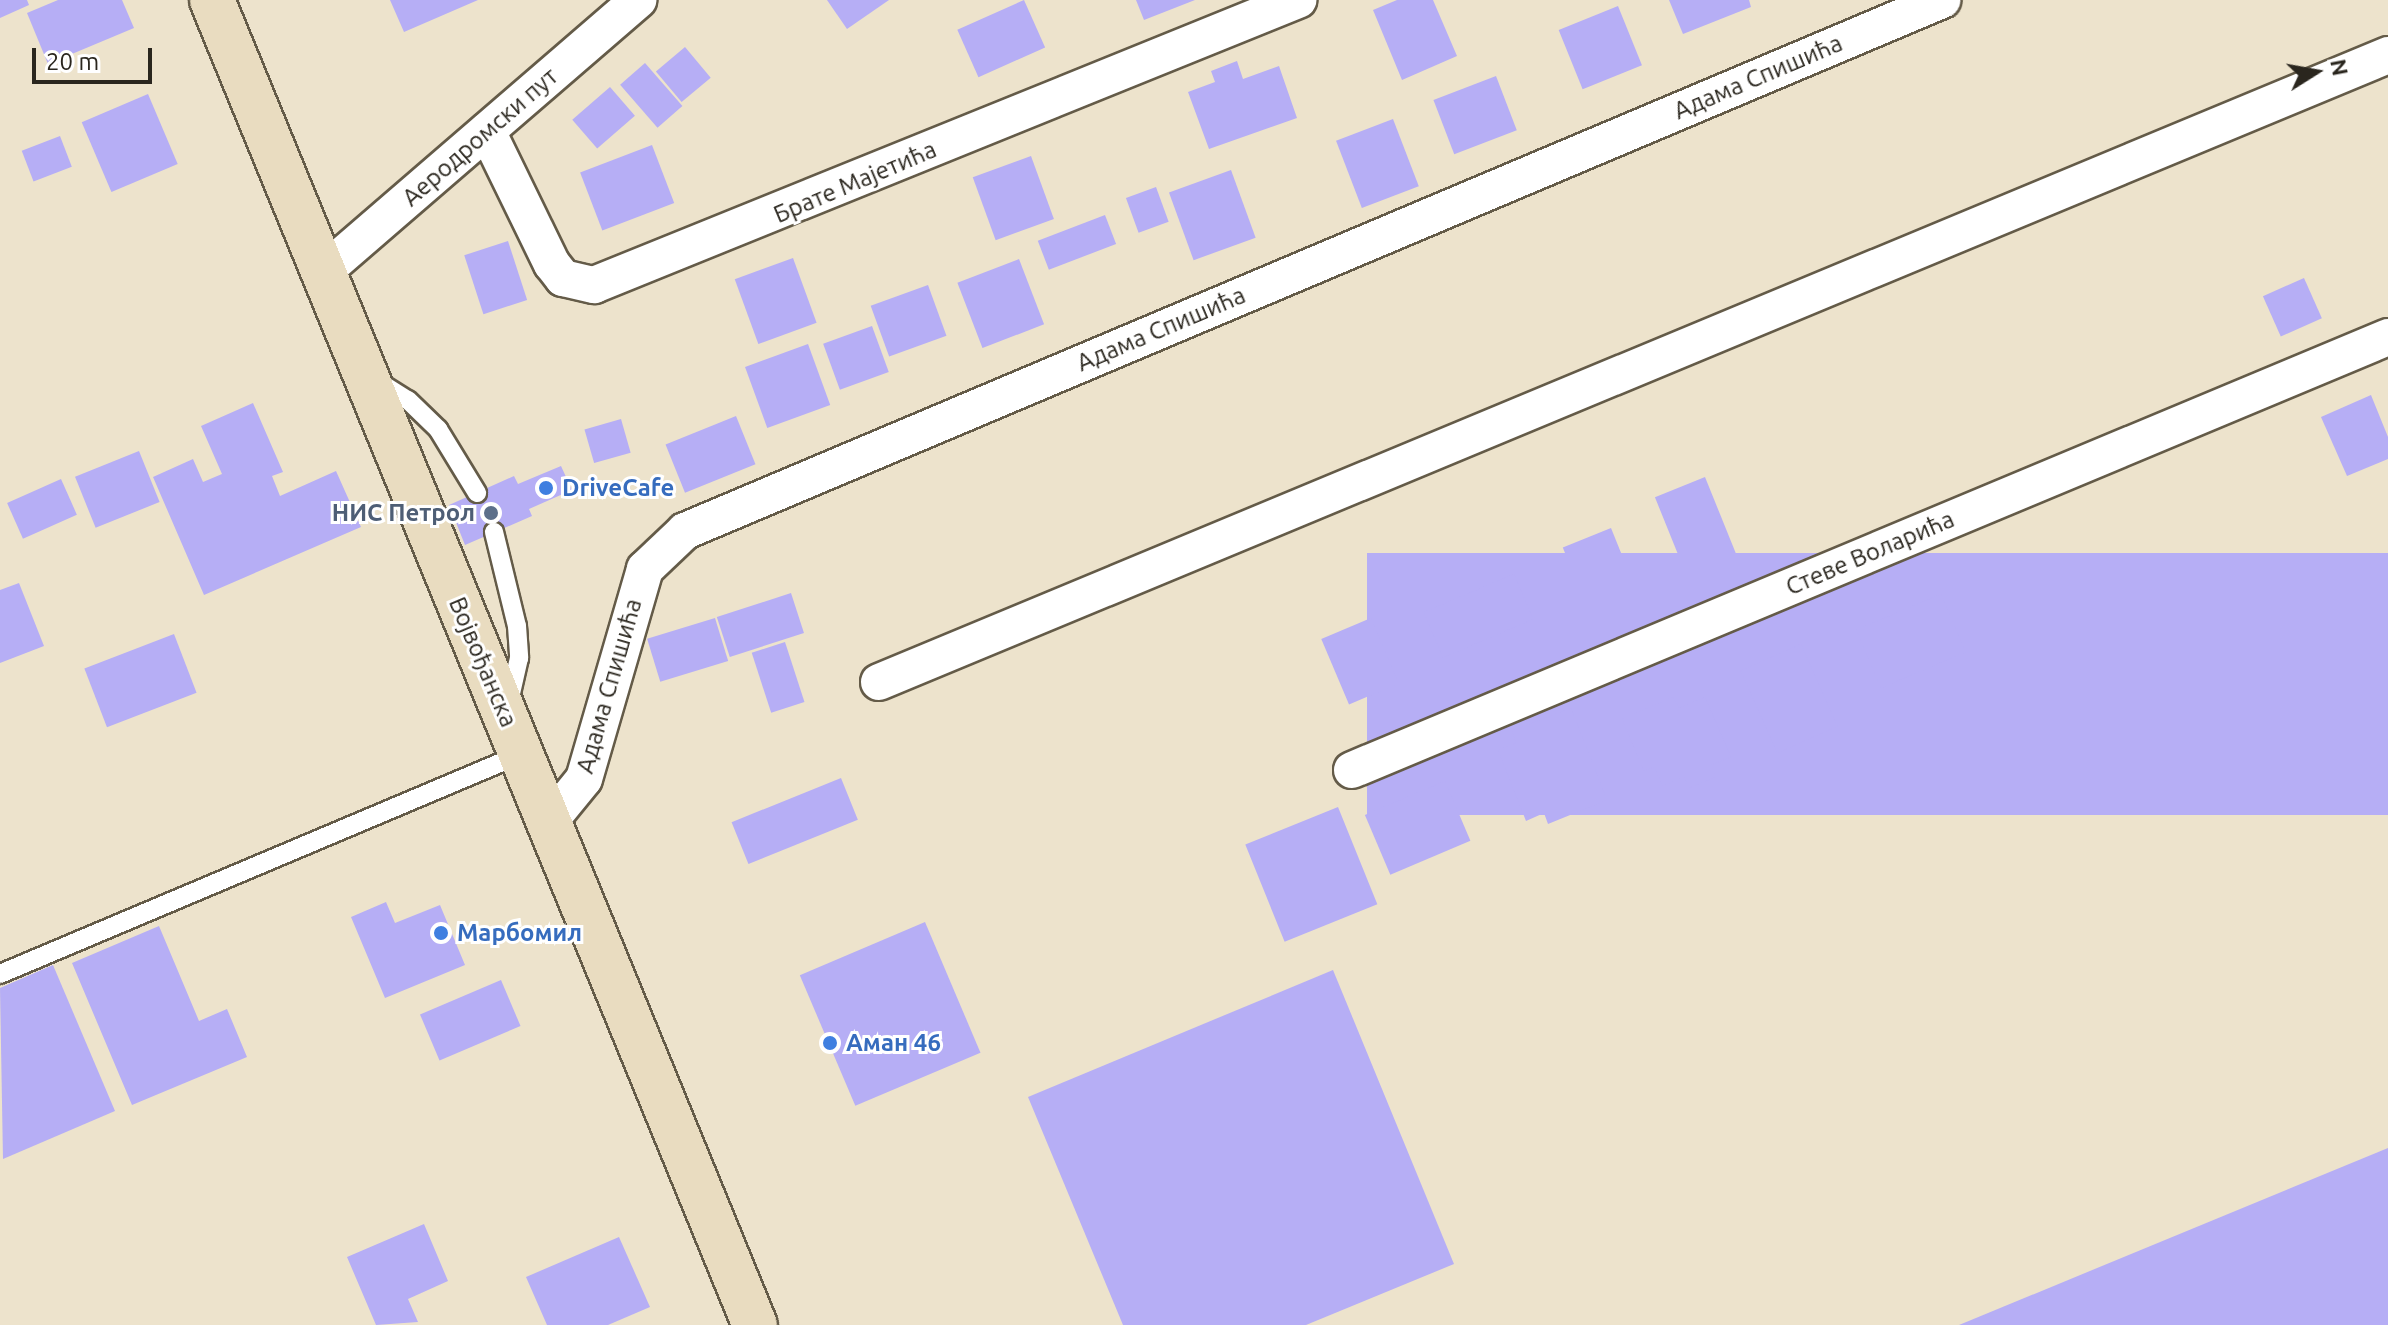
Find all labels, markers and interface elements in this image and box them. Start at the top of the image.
street label: Адама Спишића [1669,29,1847,125]
scale bar [36,32,156,82]
north arrow [2276,32,2356,112]
text: 20 m [46,48,99,75]
text: N [2326,57,2354,78]
street label: Аеродромски пут [396,62,564,212]
street label: Брате Мајетића [769,135,941,229]
street label: Адама Спишића [1072,281,1250,377]
place label: DriveCafe [562,474,674,502]
marker: DriveCafe [537,479,555,497]
place label: НИС Петрол [332,499,475,527]
marker: НИС Петрол [482,504,500,522]
street label: Стеве Воларића [1781,505,1959,601]
street label: Војвођанска [443,593,523,731]
street label: Адама Спишића [570,595,648,777]
place label: Марбомил [457,919,582,947]
marker: Марбомил [432,924,450,942]
place label: Аман 46 [846,1029,941,1057]
marker: Аман 46 [821,1034,839,1052]

